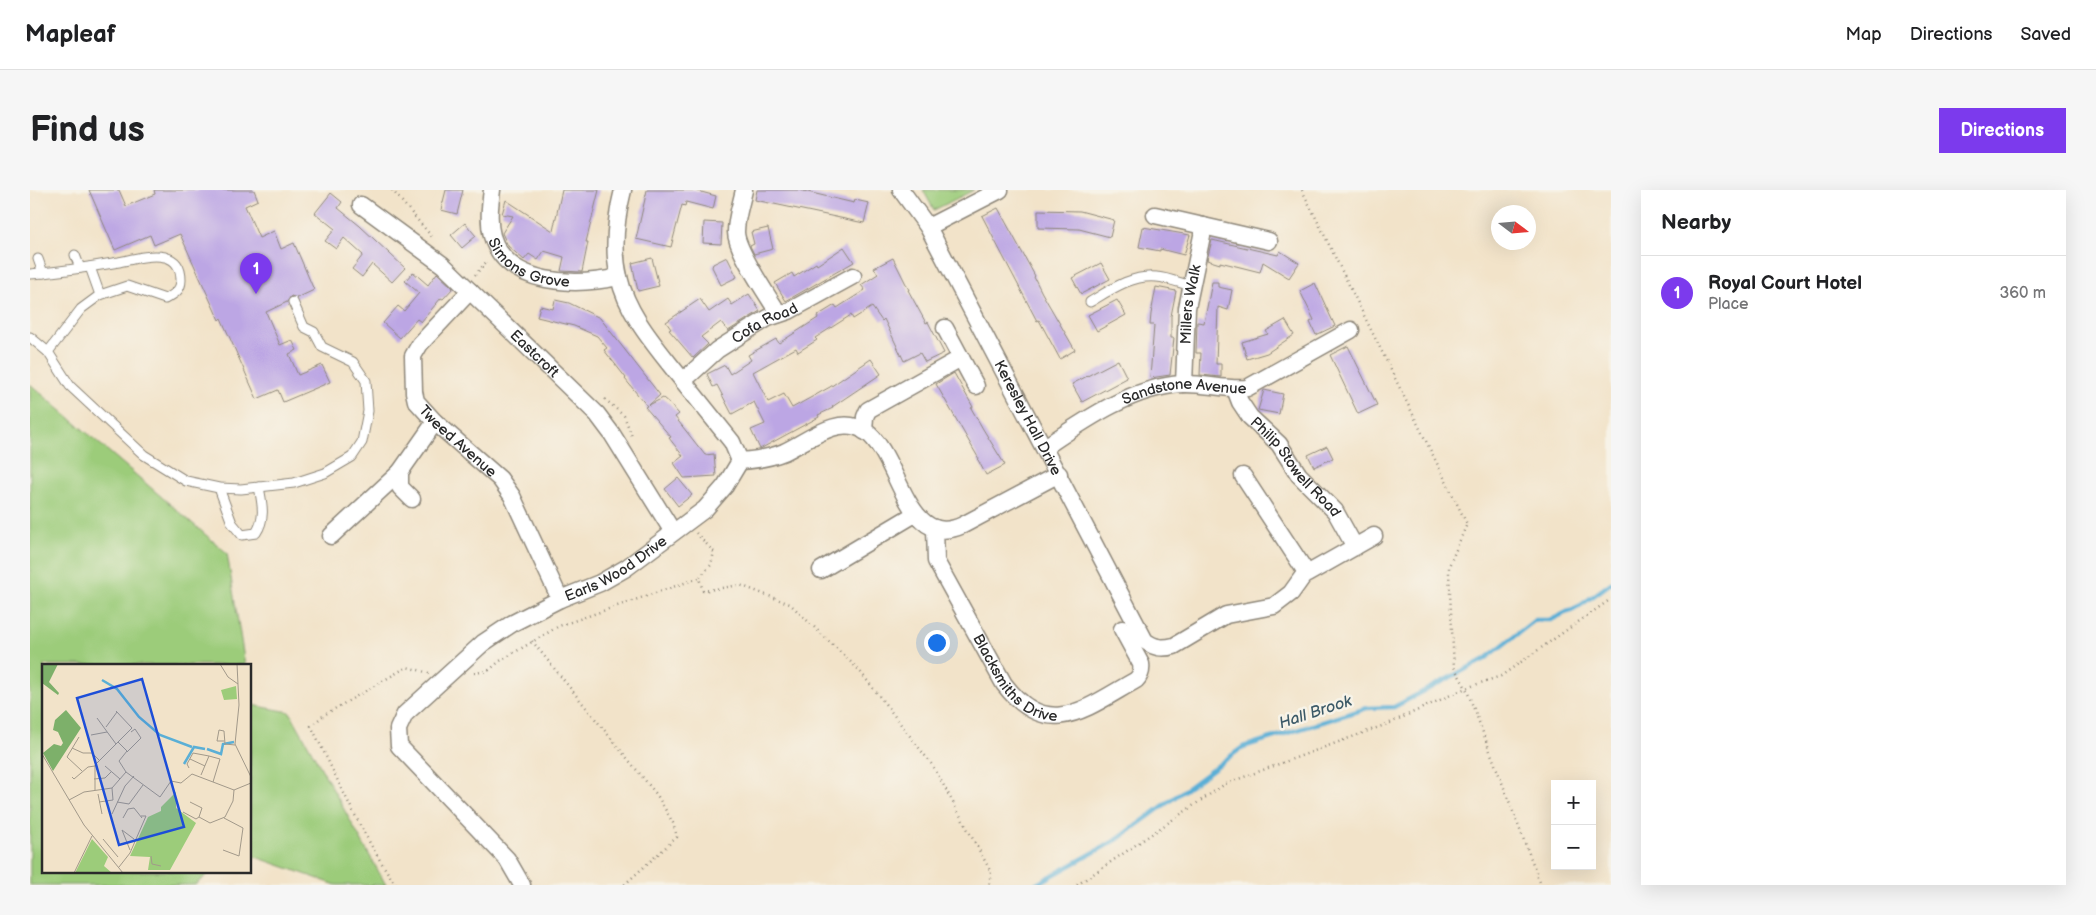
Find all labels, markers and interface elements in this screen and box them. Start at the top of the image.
text: Mapleaf [25,20,116,49]
text: Map [1846,24,1882,45]
text: Directions [1910,24,1992,45]
text: Saved [2020,24,2071,45]
button: Directions [1939,108,2066,153]
text: Find us [30,109,145,152]
north arrow [1491,205,1536,250]
text: Nearby [1661,210,1731,235]
street label: Simons Grove [483,235,570,292]
pin: 1 [240,253,272,294]
street label: Millers Walk [1177,262,1206,345]
text: Royal Court Hotel [1708,272,1862,295]
text: 1 [1674,284,1680,303]
text: 360 m [1999,284,2046,303]
text: Place [1708,295,1749,314]
street label: Cofa Road [728,299,801,348]
street label: Eastcroft [506,326,563,382]
street label: Keresley Hall Drive [989,357,1065,479]
street label: Sandstone Avenue [1119,375,1247,409]
street label: Tweed Avenue [414,401,500,482]
street label: Philip Stowell Road [1246,413,1345,520]
street label: Earls Wood Drive [562,532,671,606]
your location [924,630,950,656]
street label: Blacksmiths Drive [968,631,1058,726]
inset map [42,664,251,872]
water label: Hall Brook [1277,691,1355,733]
map controls [1551,780,1596,870]
button: + [1551,780,1596,825]
button: − [1551,825,1596,870]

